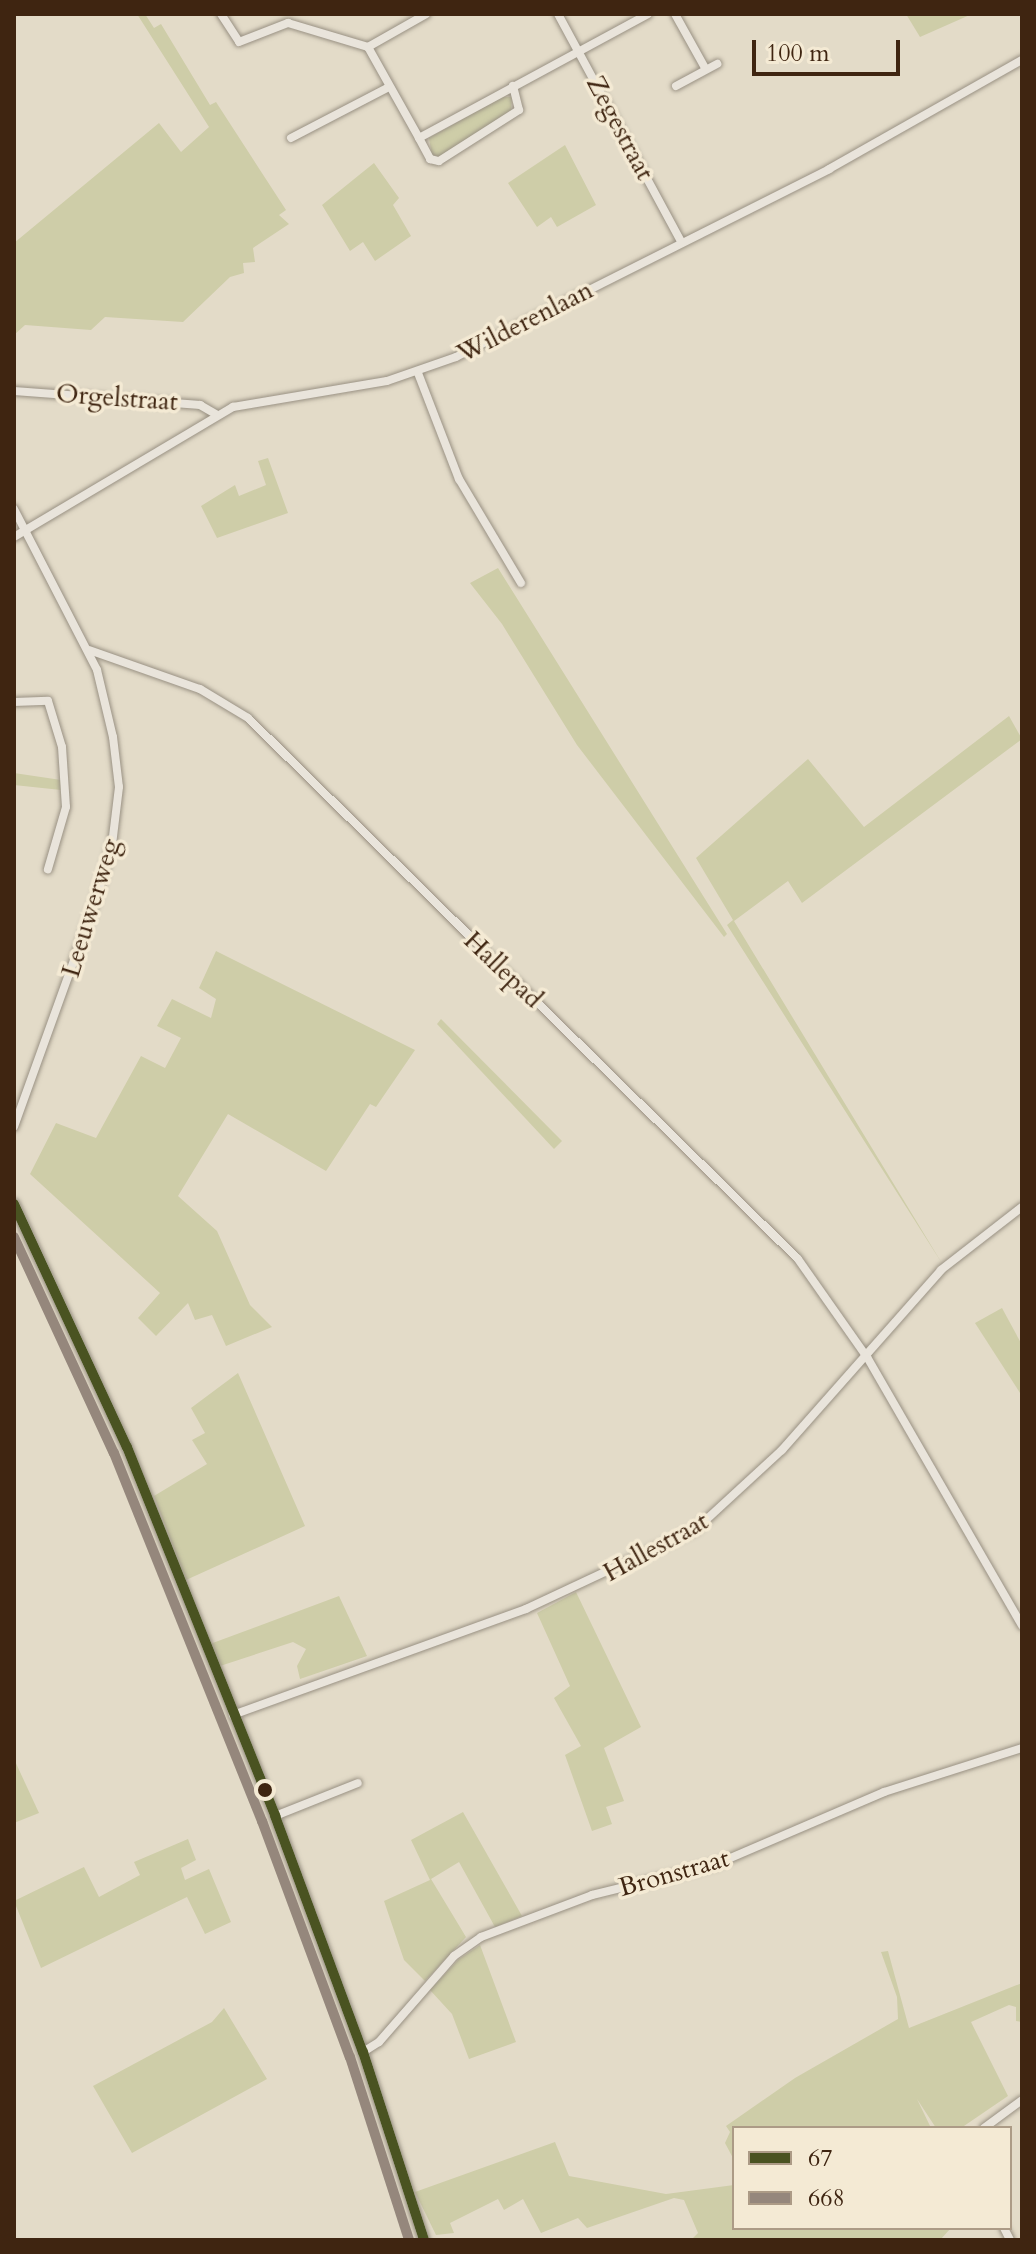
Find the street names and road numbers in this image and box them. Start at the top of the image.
street label: Zegestraat [580,70,660,186]
street label: Wilderenlaan [452,274,598,370]
street label: Orgelstraat [55,378,179,418]
street label: Leeuwerweg [55,835,127,981]
street label: Hallepad [457,925,549,1015]
street label: Hallestraat [598,1505,714,1589]
street label: Bronstraat [615,1842,733,1904]

